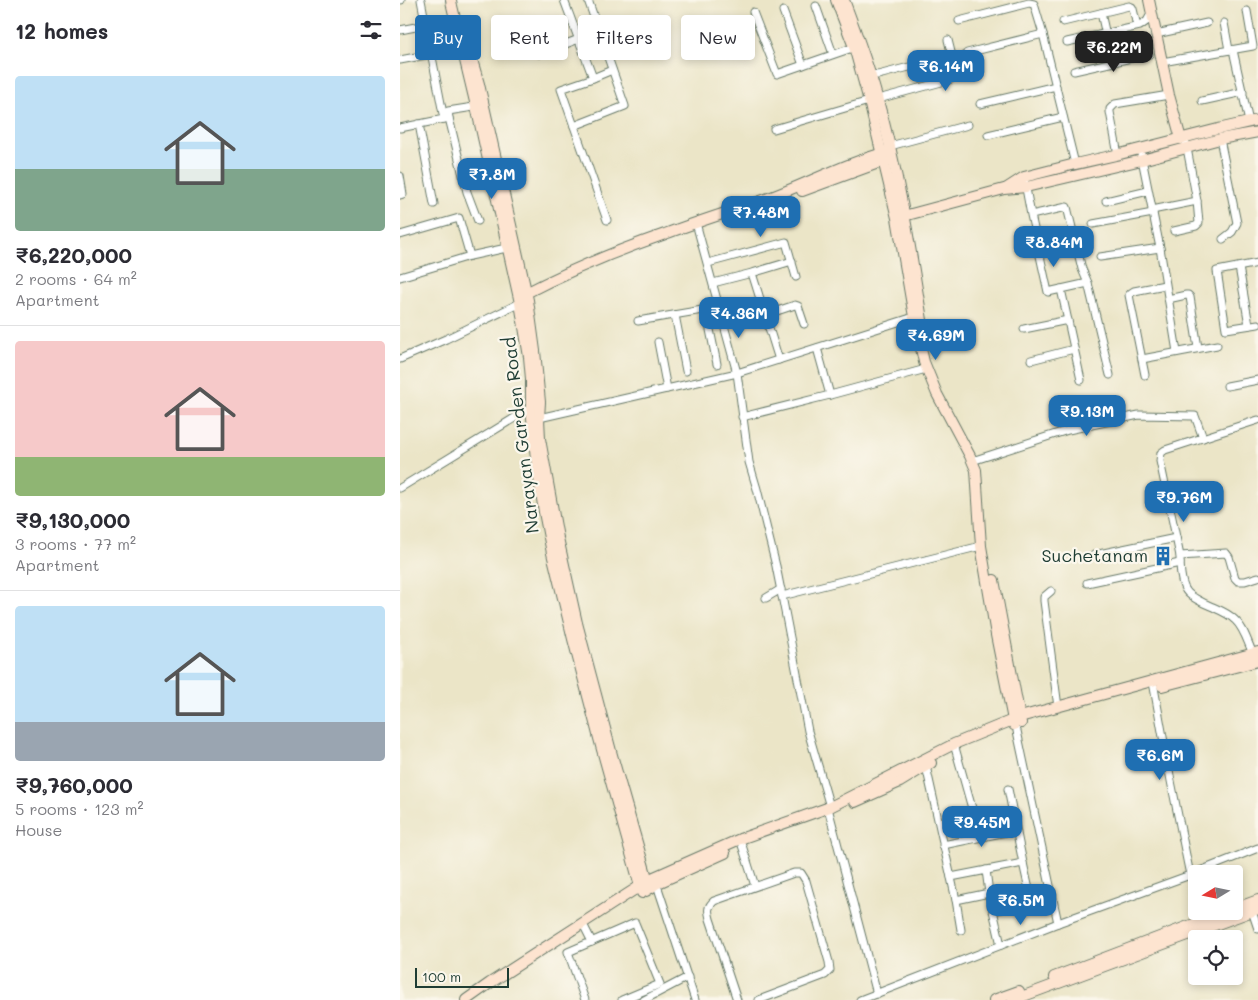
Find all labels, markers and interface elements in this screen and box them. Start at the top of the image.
chip: Buy [415,15,481,60]
chip: Rent [491,15,568,60]
chip: Filters [578,15,671,60]
chip: New [681,15,755,60]
icon: filters [357,16,385,44]
text: 12 homes [15,17,108,44]
pin: ₹6.22M [1073,30,1155,73]
text: ₹6.22M [1086,36,1142,57]
pin: ₹6.14M [905,49,987,92]
text: ₹6.14M [918,55,974,76]
icon: home [155,108,245,198]
pin: ₹7.8M [457,158,527,200]
text: ₹7.8M [468,163,516,184]
pin: ₹7.48M [720,196,802,238]
text: ₹7.48M [732,201,790,222]
pin: ₹8.84M [1013,226,1095,268]
text: ₹8.84M [1025,231,1083,252]
text: ₹6,220,000 [15,241,132,268]
text: 2 rooms · 64 m² [15,268,137,289]
text: Apartment [15,289,100,310]
pin: ₹4.36M [698,296,780,339]
text: ₹4.36M [710,302,768,323]
pin: ₹4.69M [895,318,977,361]
text: ₹4.69M [907,324,965,345]
street label: Narayan Garden Road [496,335,544,535]
icon: home [155,374,245,464]
pin: ₹9.13M [1046,394,1128,437]
text: ₹9.13M [1060,400,1114,421]
pin: ₹9.76M [1143,480,1225,523]
text: ₹9.76M [1156,486,1212,507]
text: ₹9,130,000 [15,506,130,533]
text: 3 rooms · 77 m² [15,533,136,554]
place label: Suchetanam [1041,543,1148,567]
building icon: Suchetanam [1152,545,1174,567]
text: Apartment [15,554,100,575]
icon: home [155,639,245,729]
pin: ₹6.6M [1125,738,1195,781]
text: ₹6.6M [1136,744,1184,765]
text: ₹9,760,000 [15,771,133,798]
text: 5 rooms · 123 m² [15,798,144,819]
pin: ₹9.45M [941,806,1023,848]
text: ₹9.45M [953,811,1011,832]
text: House [15,819,62,840]
north arrow [1188,865,1242,920]
map controls [1188,865,1243,985]
pin: ₹6.5M [986,884,1056,926]
text: ₹6.5M [997,889,1045,910]
button: locate [1188,930,1243,985]
scale bar [415,965,509,988]
text: 100 m [422,967,461,986]

